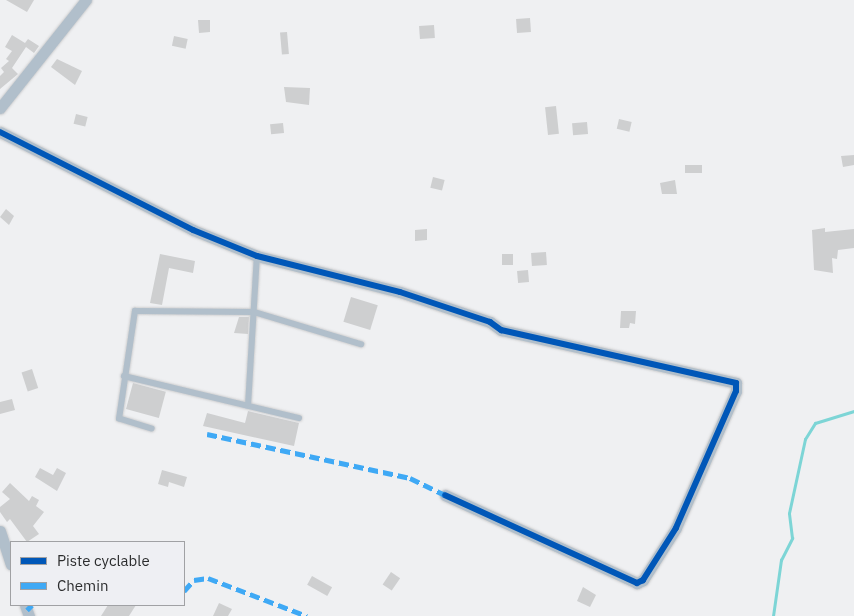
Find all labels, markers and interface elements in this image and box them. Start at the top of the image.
legend [10,541,185,606]
text: Piste cyclable [57,551,150,570]
text: Chemin [57,576,108,595]

